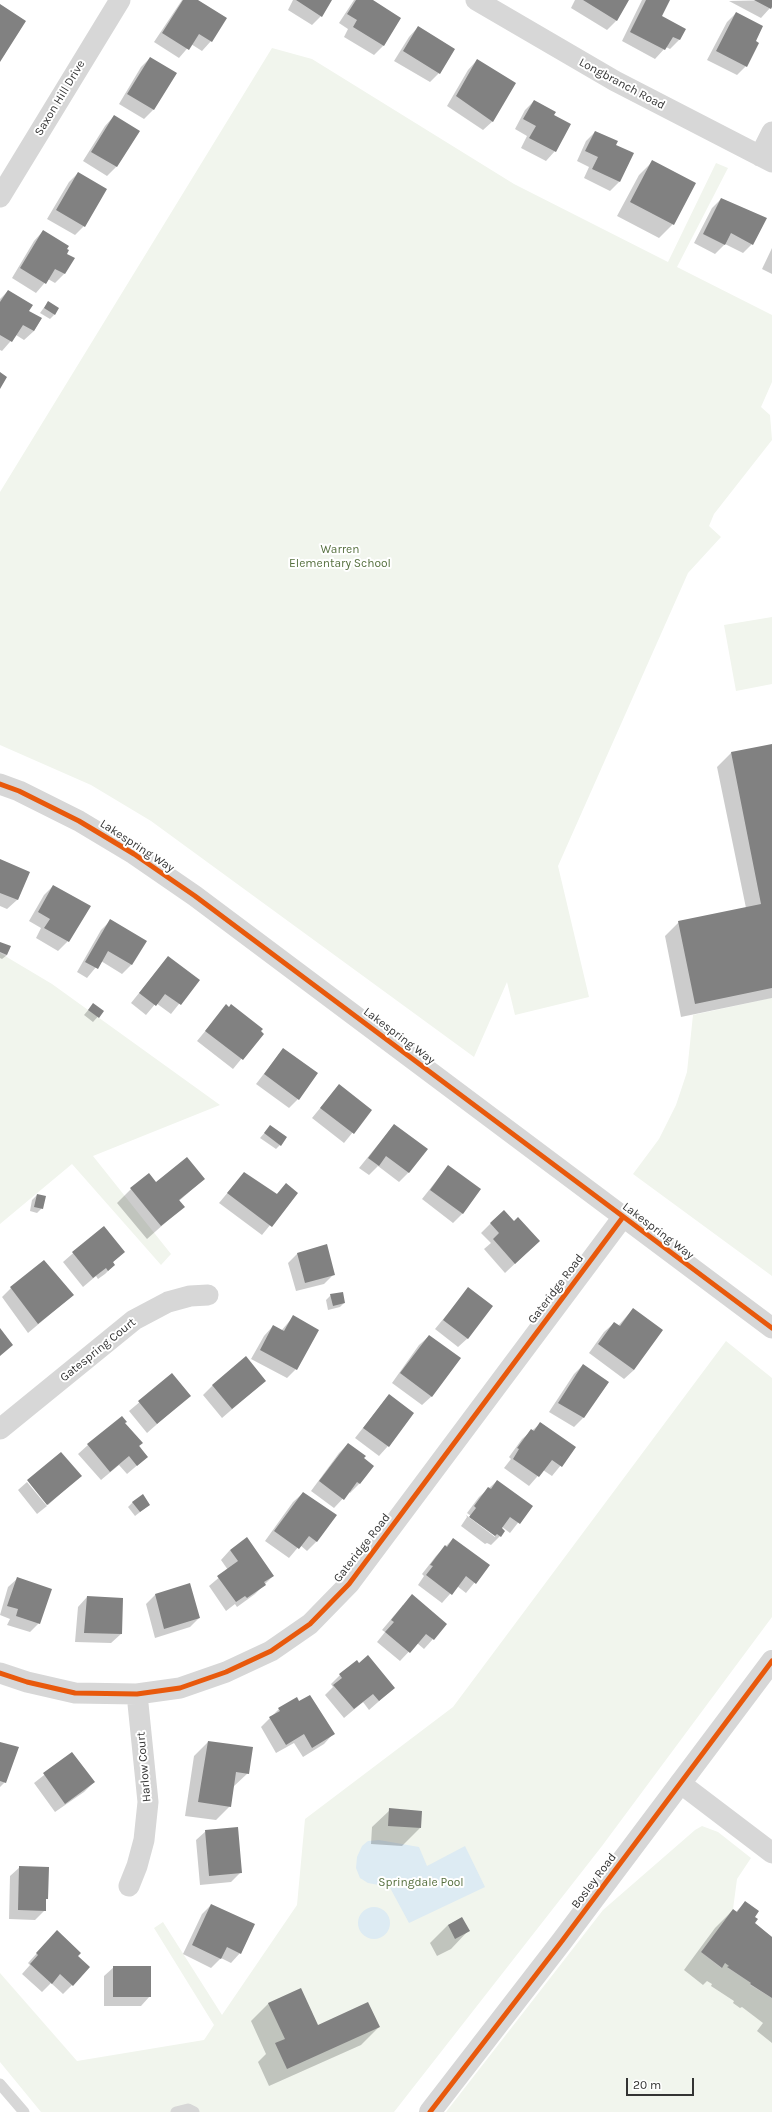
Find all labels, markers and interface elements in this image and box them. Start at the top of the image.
street label: Longbranch Road [577,55,667,113]
street label: Saxon Hill Drive [32,58,88,138]
park label: Warren Elementary School [289,543,391,571]
street label: Lakespring Way [97,817,177,875]
street label: Lakespring Way [360,1004,438,1068]
street label: Lakespring Way [619,1199,697,1263]
street label: Gateridge Road [525,1251,587,1327]
street label: Gatespring Court [57,1315,139,1385]
street label: Gateridge Road [331,1511,393,1585]
street label: Harlow Court [134,1731,154,1803]
street label: Bosley Road [568,1850,620,1912]
park label: Springdale Pool [378,1876,464,1890]
scale bar [628,2070,696,2096]
text: 20 m [633,2078,661,2092]

